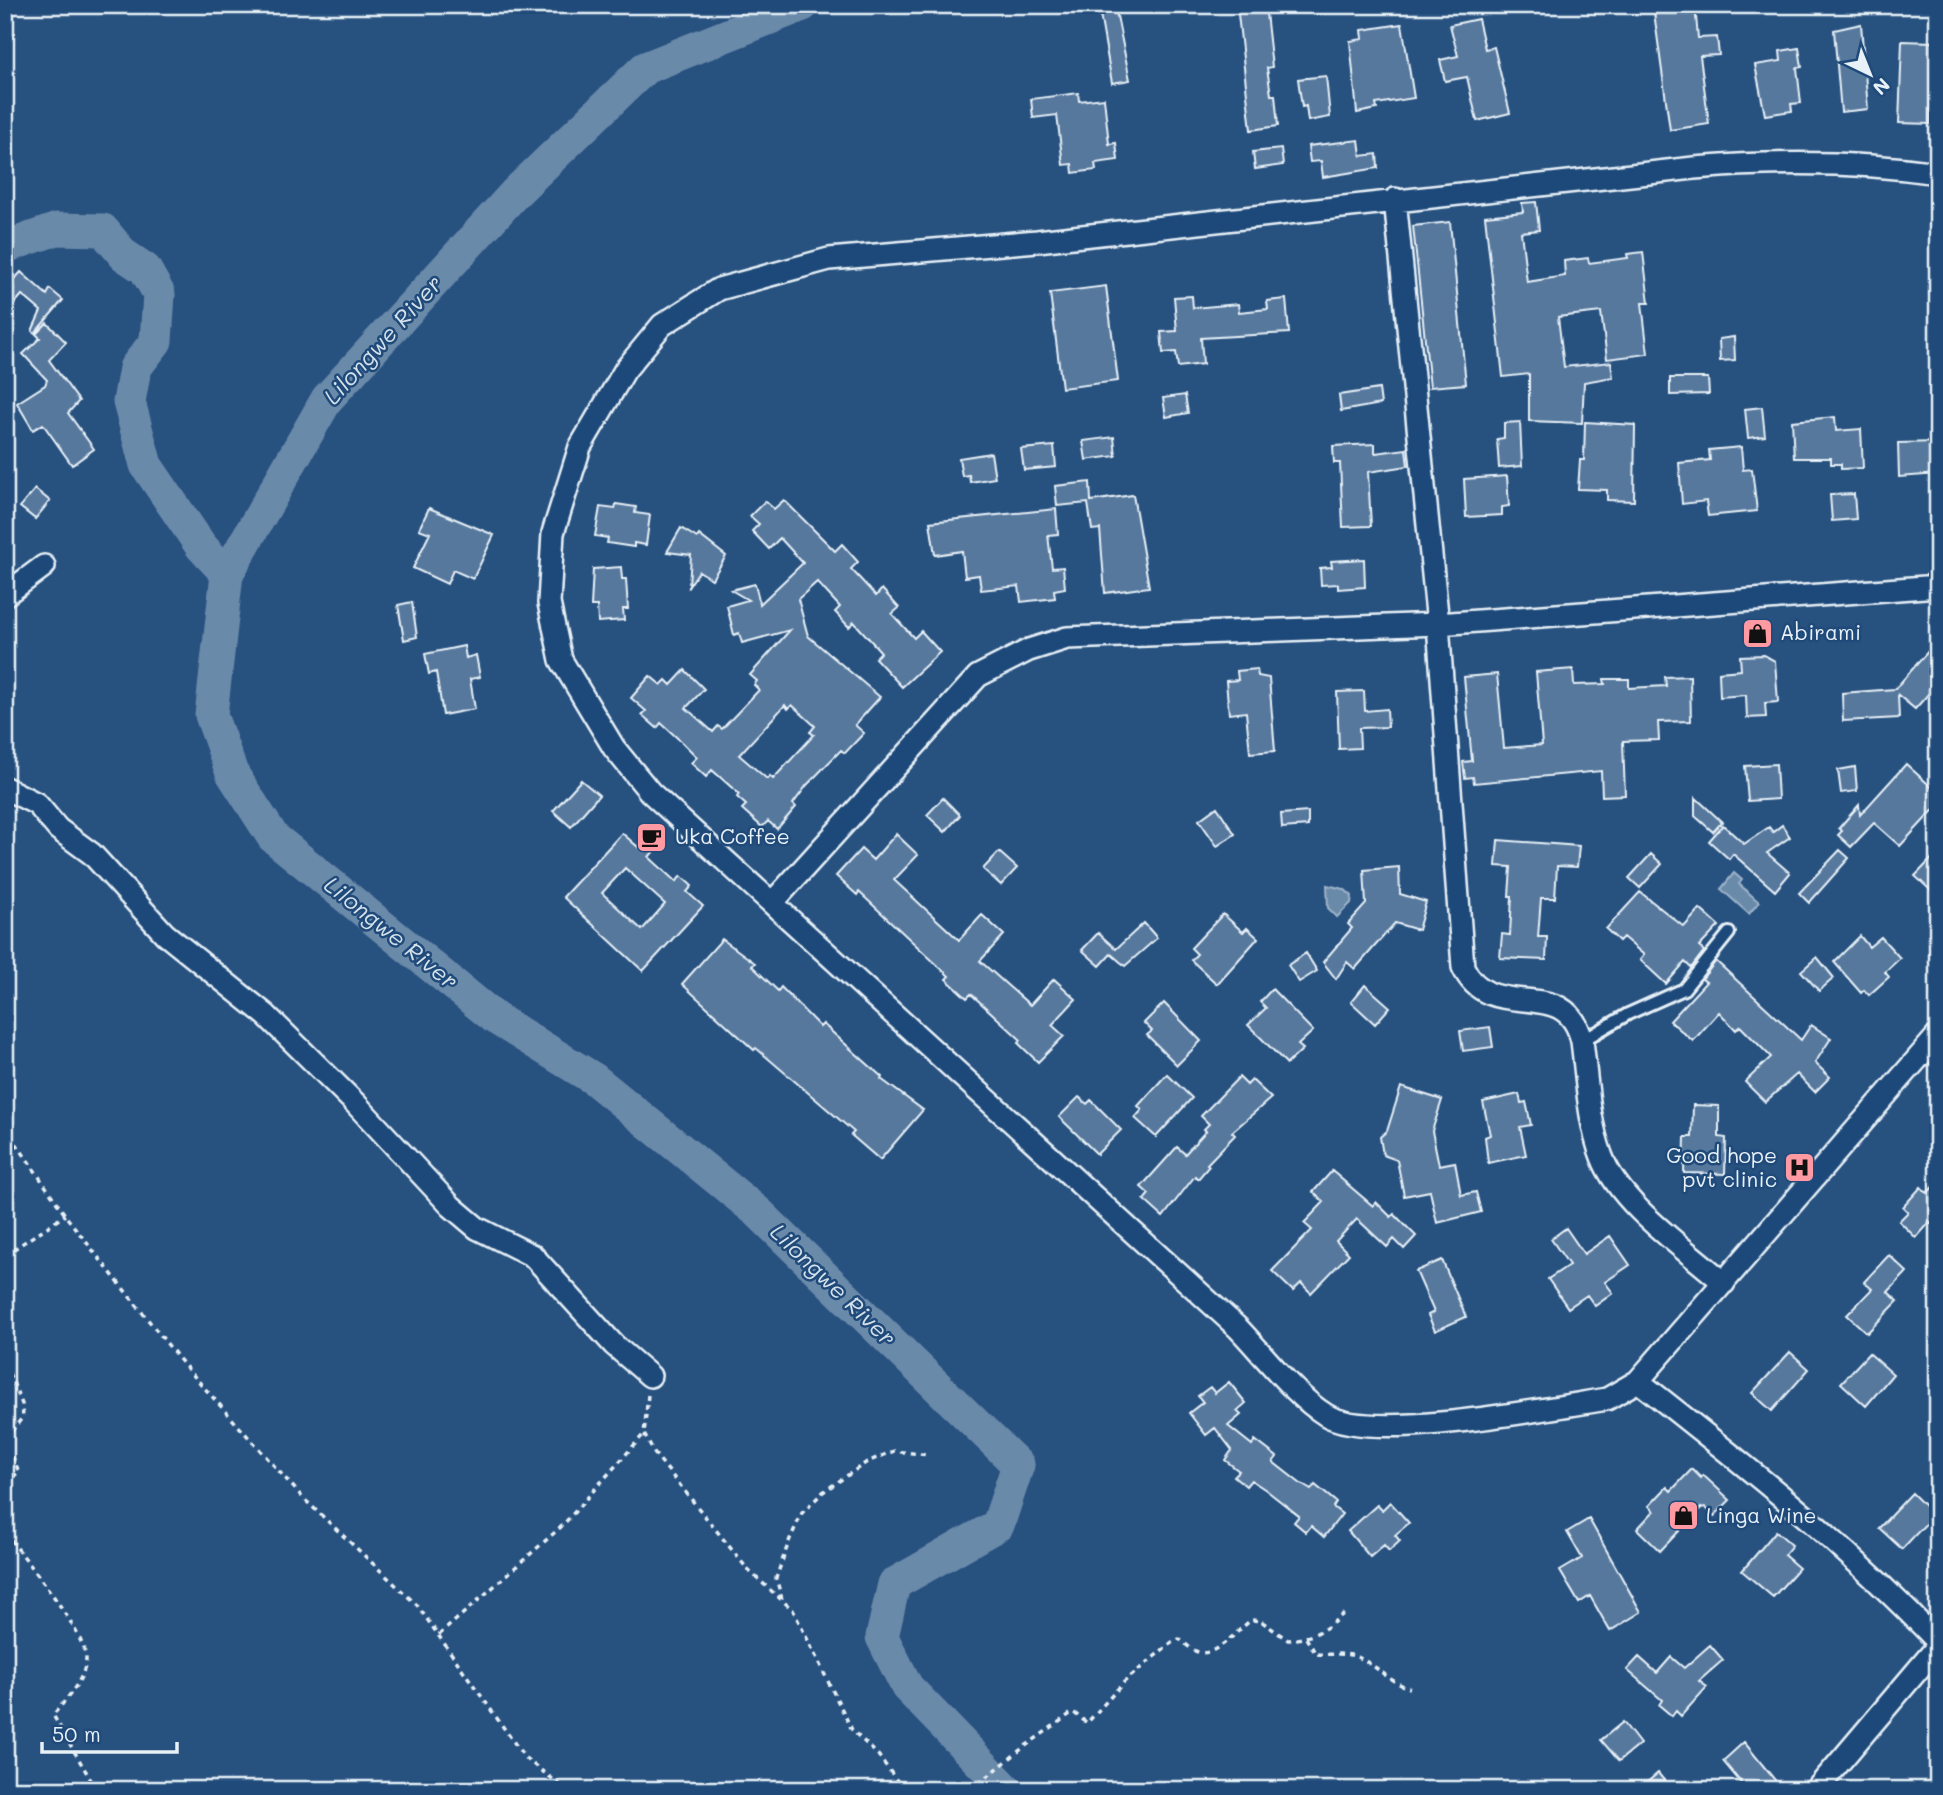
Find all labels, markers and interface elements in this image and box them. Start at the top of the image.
north arrow [1834,38,1904,108]
text: N [1868,73,1896,101]
water label: Lilongwe River [316,268,448,410]
shop icon: Abirami [1740,616,1774,650]
place label: Abirami [1780,618,1861,645]
cafe icon: Uka Coffee [635,820,669,854]
place label: Uka Coffee [675,822,790,849]
water label: Lilongwe River [319,869,465,995]
place label: Good hope pvt clinic [1666,1141,1777,1192]
hospital icon: Good hope pvt clinic [1783,1151,1817,1185]
water label: Lilongwe River [764,1217,903,1352]
shop icon: Linga Wine [1666,1499,1700,1533]
place label: Linga Wine [1706,1501,1817,1528]
scale bar [42,1711,177,1755]
text: 50 m [52,1720,101,1747]

